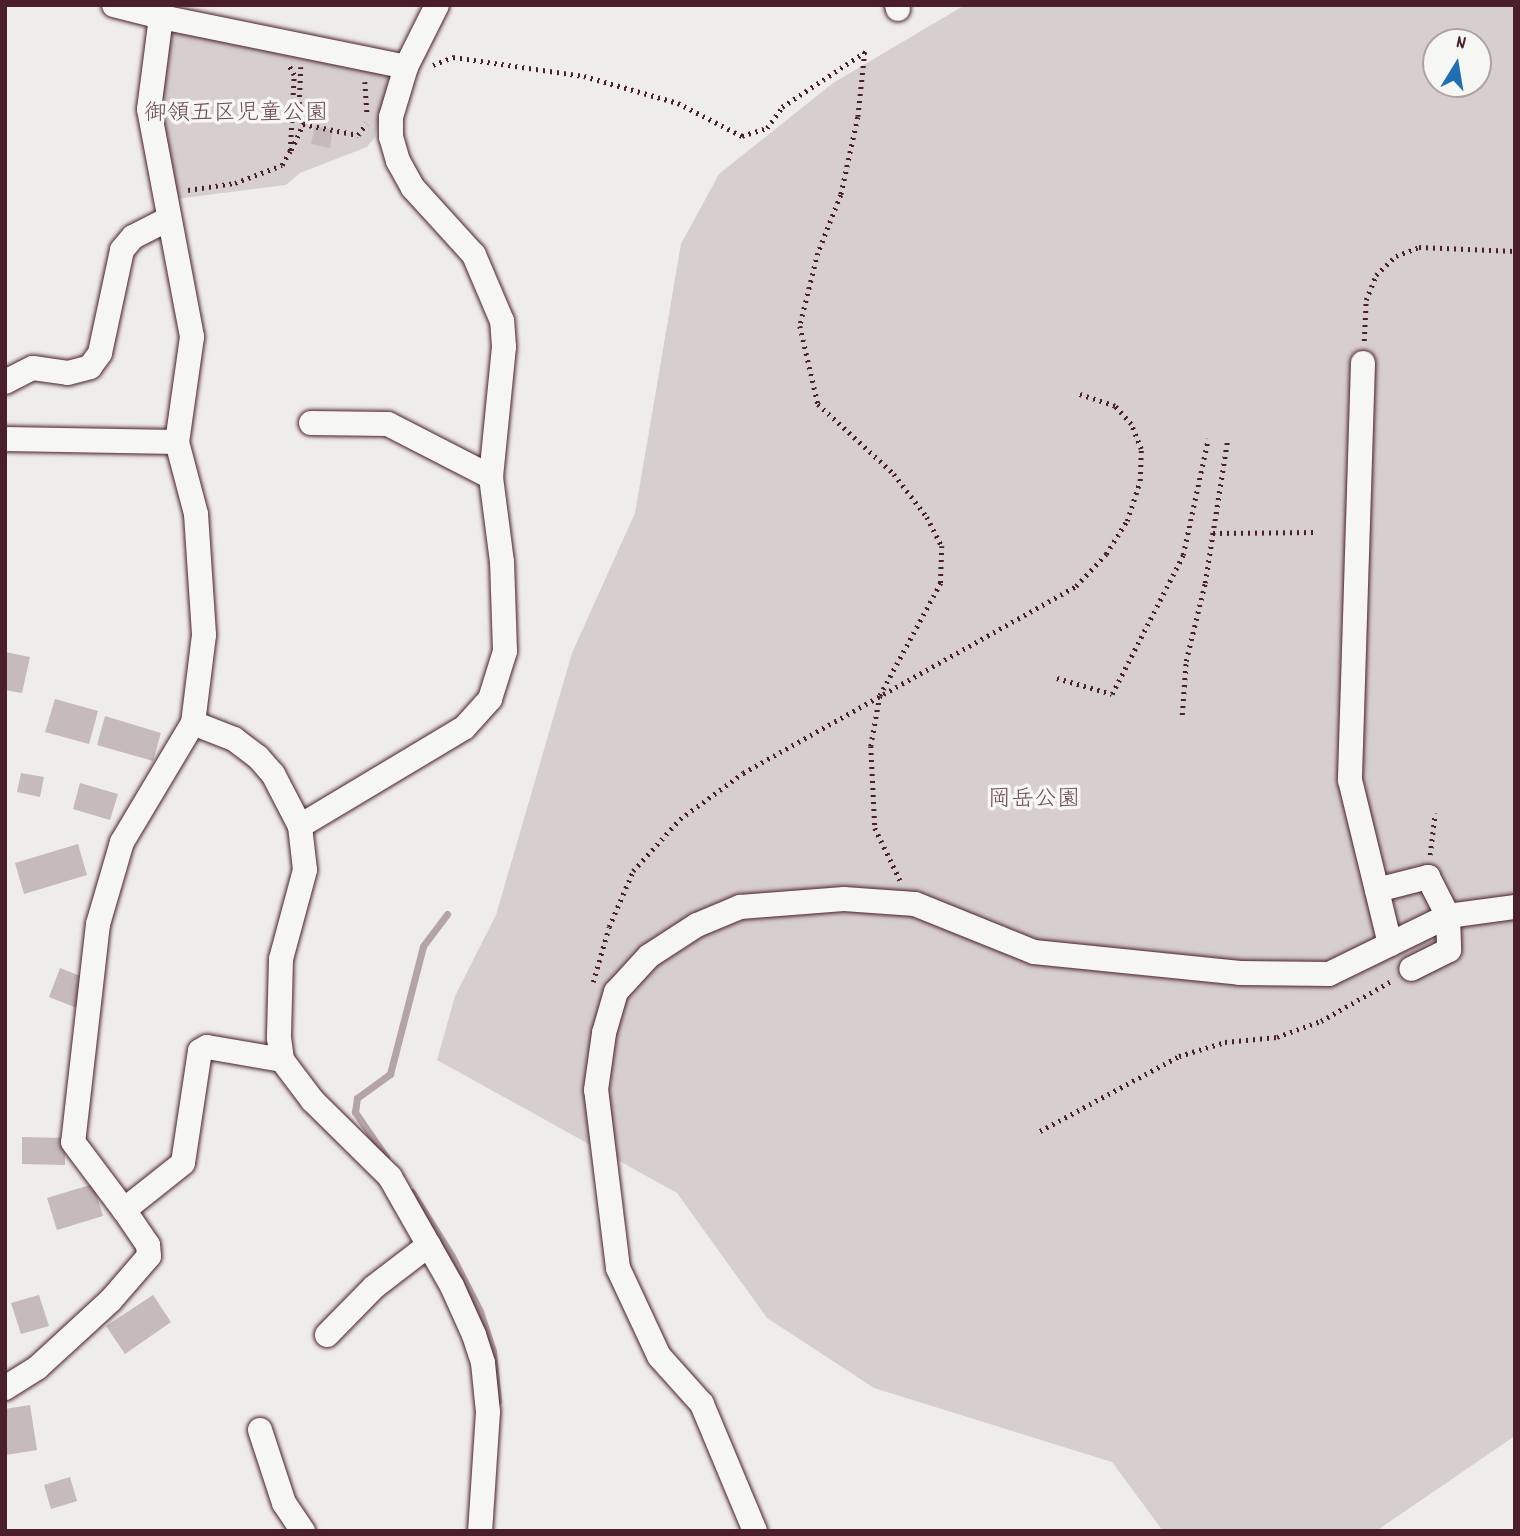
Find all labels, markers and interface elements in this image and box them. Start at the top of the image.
north arrow [1422,28,1492,98]
text: N [1454,30,1468,58]
park label: 御領五区児童公園 [144,101,328,129]
park label: 岡岳公園 [988,787,1080,815]

